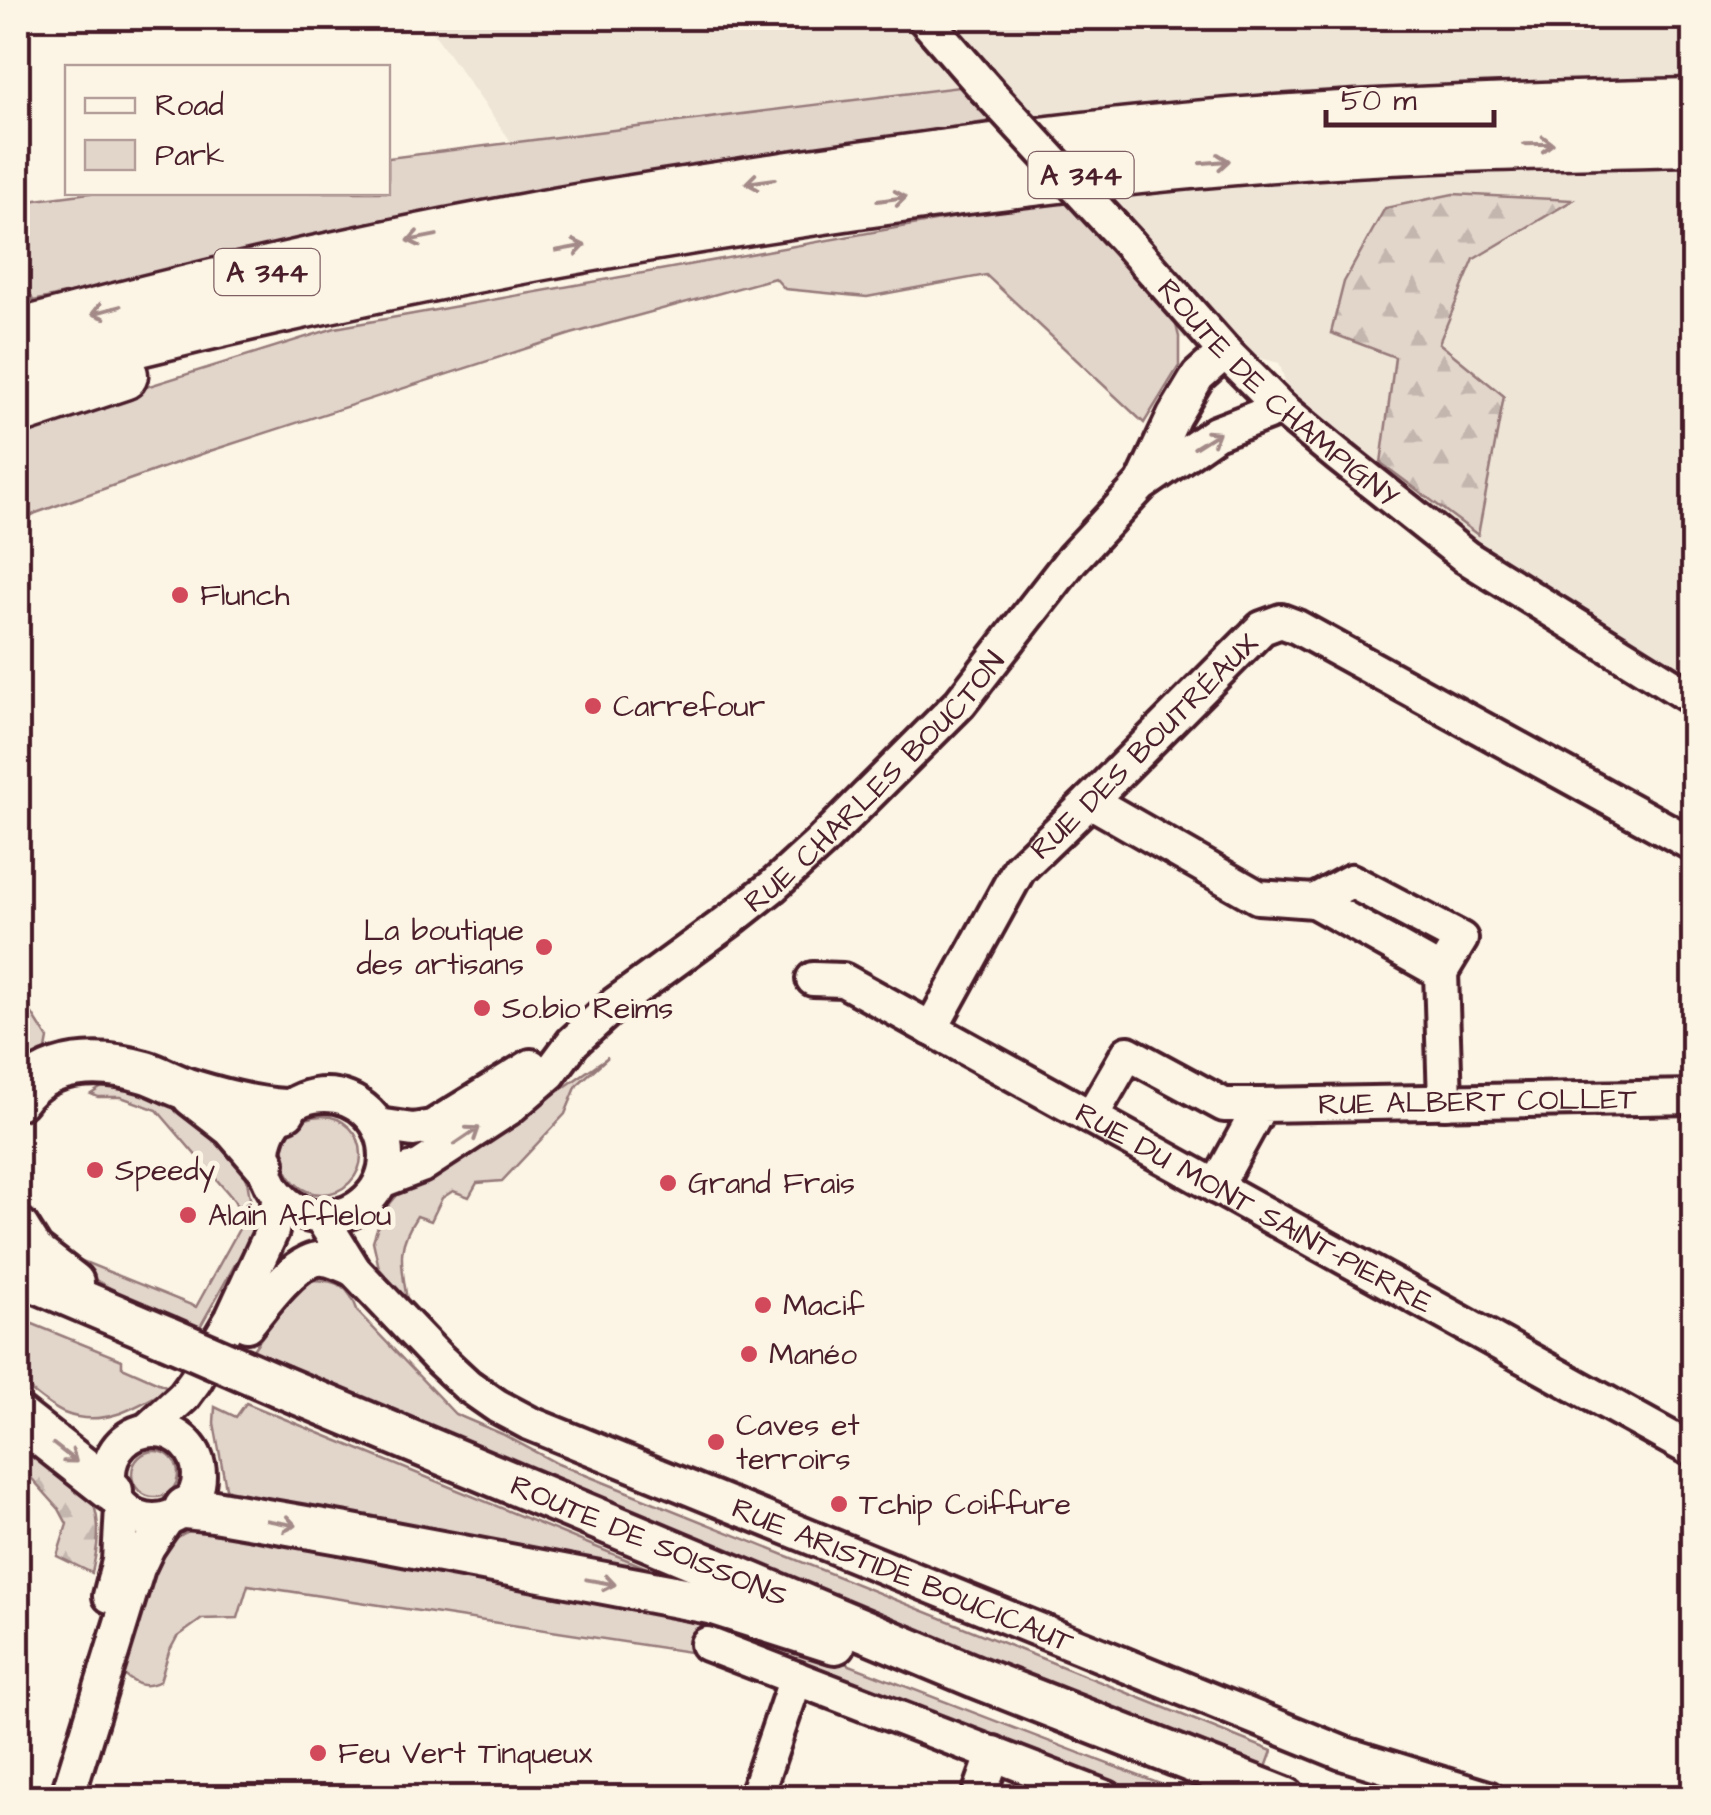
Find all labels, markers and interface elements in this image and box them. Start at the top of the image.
legend [65,65,390,195]
scale bar [1326,65,1494,127]
text: 50 m [1341,80,1417,122]
text: Road [155,85,224,127]
text: Park [155,135,224,177]
one-way arrow [1523,135,1555,154]
road number: A 344 [1028,152,1134,198]
one-way arrow [1198,153,1231,172]
one-way arrow [744,172,777,190]
one-way arrow [875,189,908,207]
one-way arrow [407,230,439,249]
one-way arrow [554,239,587,257]
road number: A 344 [214,249,320,295]
street label: ROUTE DE CHAMPIGNY [1147,270,1408,518]
one-way arrow [90,302,122,320]
one-way arrow [1193,430,1221,450]
place label: Flunch [200,575,290,617]
marker: Flunch [169,584,191,606]
street label: RUE DES BOUTRÉAUX [1021,623,1268,870]
street label: RUE CHARLES BOUCTON [735,642,1015,923]
place label: Carrefour [613,686,765,728]
marker: Carrefour [582,695,604,717]
place label: La boutique des artisans [356,910,524,986]
marker: La boutique des artisans [533,936,555,958]
place label: So.bio Reims [502,988,673,1030]
marker: So.bio Reims [471,997,493,1019]
street label: RUE ALBERT COLLET [1318,1078,1637,1126]
street label: RUE DU MONT SAINT-PIERRE [1067,1093,1440,1324]
one-way arrow [453,1126,481,1147]
place label: Speedy [115,1150,215,1193]
marker: Speedy [84,1159,106,1181]
place label: Grand Frais [688,1163,855,1205]
marker: Grand Frais [657,1172,679,1194]
place label: Alain Afflelou [208,1195,391,1237]
marker: Alain Afflelou [177,1204,199,1226]
place label: Macif [783,1285,865,1327]
marker: Macif [752,1294,774,1316]
place label: Manéo [769,1334,857,1376]
marker: Manéo [738,1343,760,1365]
place label: Caves et terroirs [736,1405,860,1481]
marker: Caves et terroirs [705,1431,727,1453]
one-way arrow [51,1443,78,1464]
street label: ROUTE DE SOISSONS [504,1465,794,1618]
place label: Tchip Coiffure [859,1484,1071,1526]
street label: RUE ARISTIDE BOUCICAUT [725,1488,1080,1664]
marker: Tchip Coiffure [828,1493,850,1515]
one-way arrow [265,1514,297,1533]
one-way arrow [584,1574,616,1593]
place label: Feu Vert Tinqueux [338,1733,593,1775]
marker: Feu Vert Tinqueux [307,1742,329,1764]

